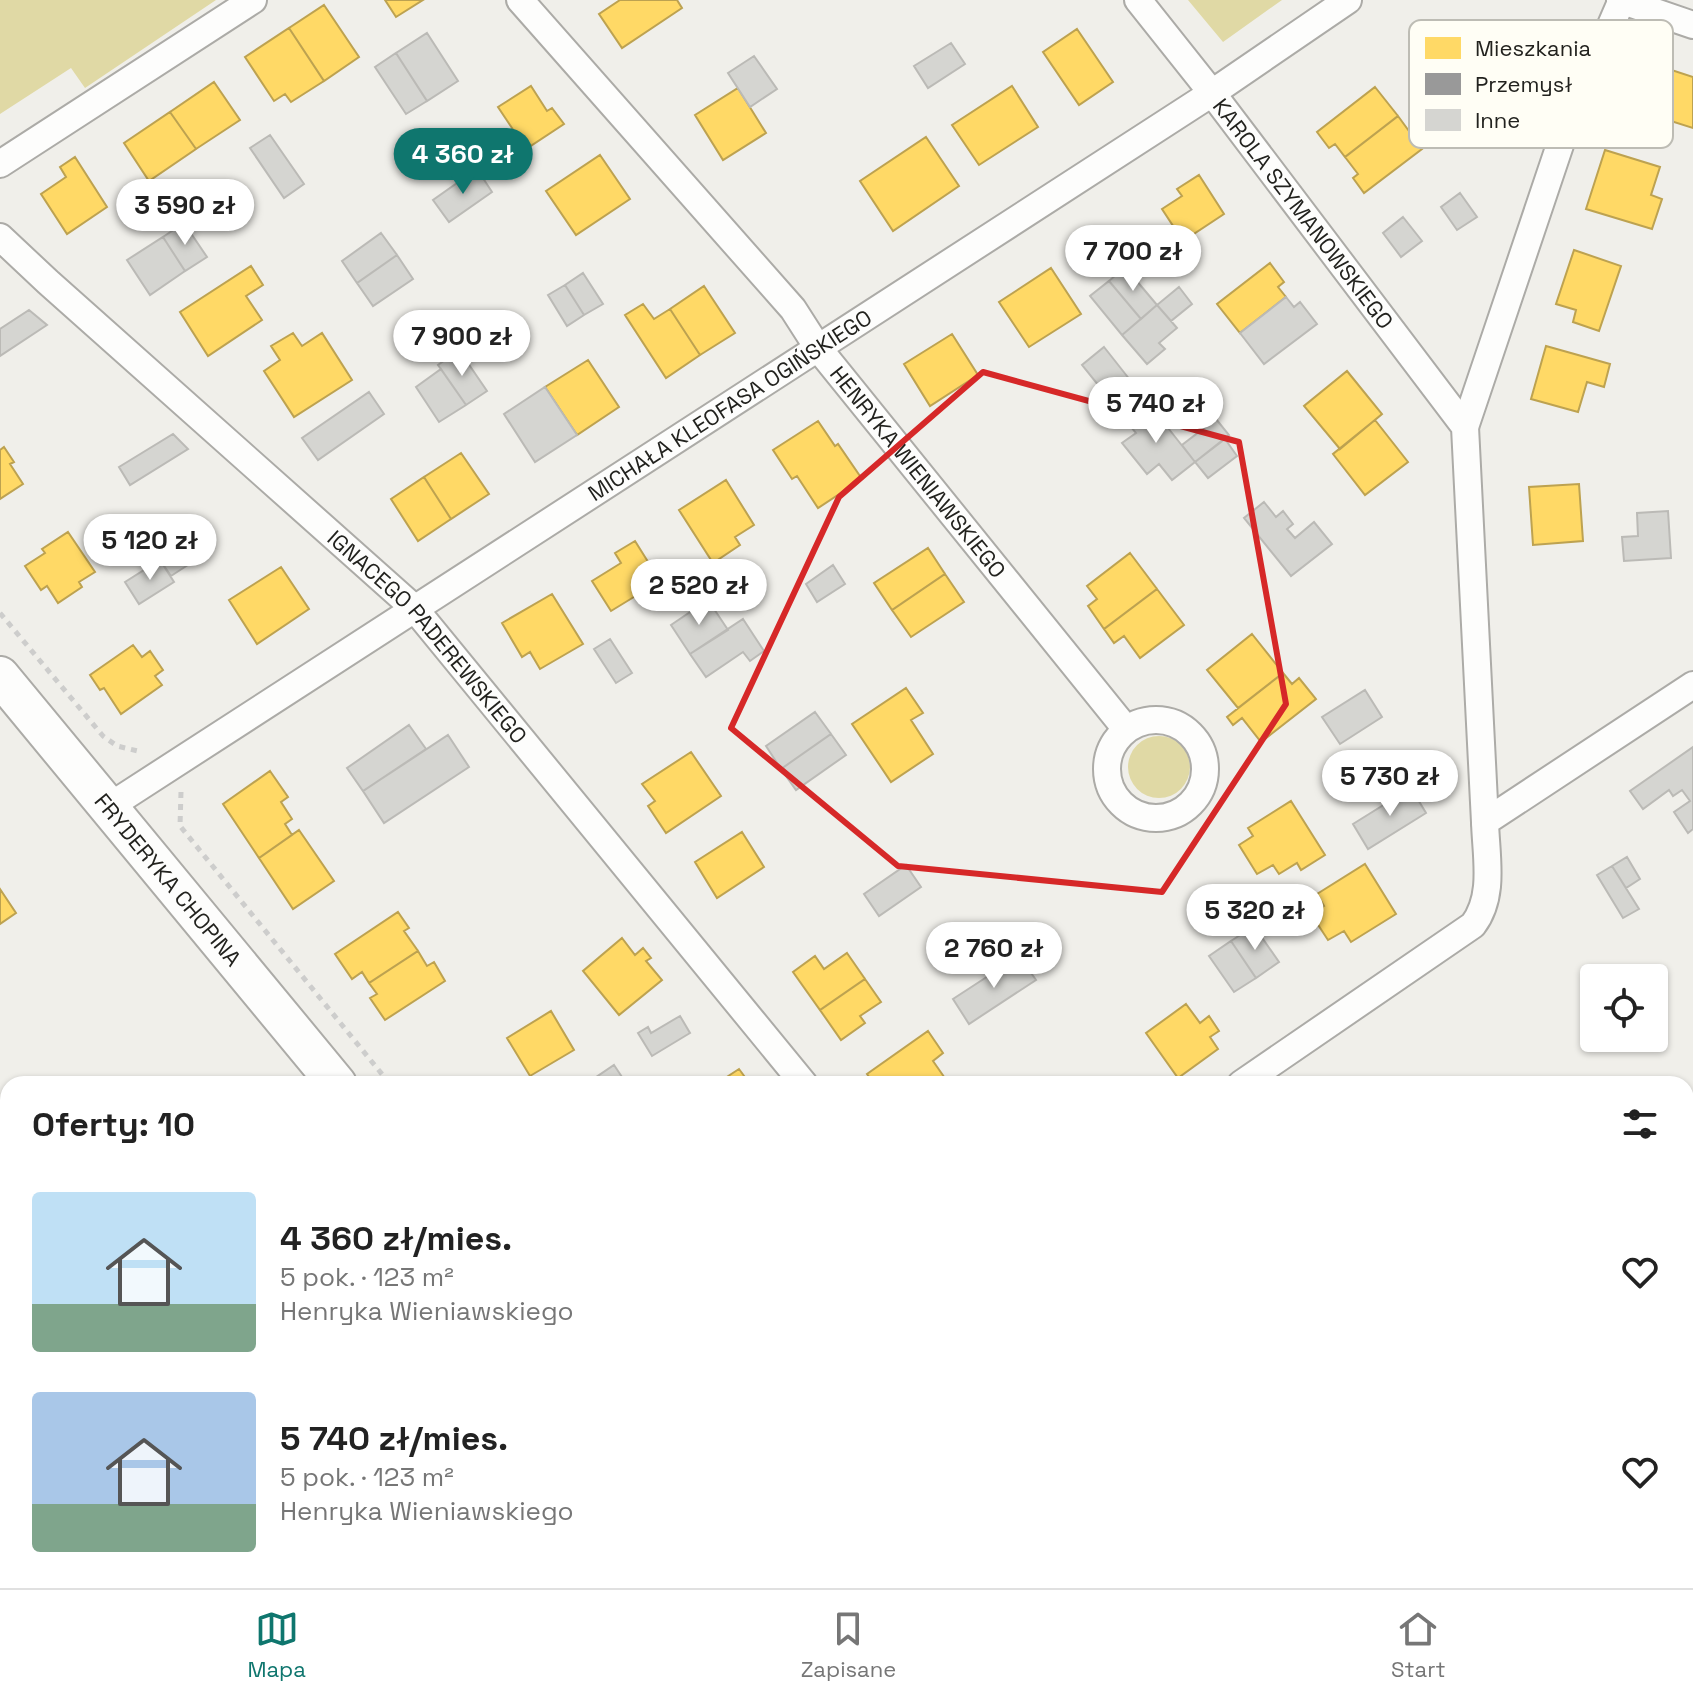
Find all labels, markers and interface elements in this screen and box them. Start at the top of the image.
legend [1409,20,1673,148]
text: Mieszkania [1475,34,1592,62]
text: Przemysł [1475,70,1573,98]
street label: KAROLA SZYMANOWSKIEGO [1207,93,1400,334]
text: Inne [1475,106,1520,134]
pin: 4 360 zł [380,128,546,196]
text: 4 360 zł [412,137,514,171]
pin: 3 590 zł [102,179,268,247]
text: 3 590 zł [134,188,236,222]
pin: 7 700 zł [1050,225,1216,293]
text: 7 700 zł [1083,234,1183,268]
street label: MICHAŁA KLEOFASA OGIŃSKIEGO [582,303,877,507]
pin: 7 900 zł [379,310,545,378]
text: 7 900 zł [411,319,513,353]
street label: HENRYKA WIENIAWSKIEGO [824,360,1012,584]
pin: 5 740 zł [1073,377,1239,445]
text: 5 740 zł [1106,386,1206,420]
pin: 5 120 zł [67,514,233,582]
text: 5 120 zł [102,523,198,557]
street label: IGNACEGO PADEREWSKIEGO [322,524,533,749]
pin: 2 520 zł [616,559,782,627]
text: 2 520 zł [649,568,749,602]
pin: 5 730 zł [1307,750,1473,818]
text: 5 730 zł [1340,759,1440,793]
street label: FRYDERYKA CHOPINA [89,787,248,972]
pin: 5 320 zł [1172,884,1338,952]
text: 5 320 zł [1205,893,1305,927]
pin: 2 760 zł [911,922,1077,990]
text: 2 760 zł [944,931,1044,965]
map controls [1580,964,1668,1052]
button: locate [1580,964,1668,1052]
icon: filters [1618,1102,1662,1146]
text: Oferty: 10 [32,1103,195,1146]
text: 4 360 zł/mies. [280,1217,512,1260]
icon: home [96,1224,192,1320]
icon: heart [1618,1250,1662,1294]
text: 5 pok. · 123 m² [280,1260,454,1294]
text: Henryka Wieniawskiego [280,1294,574,1328]
text: 5 740 zł/mies. [280,1417,508,1460]
icon: home [96,1424,192,1520]
icon: heart [1618,1450,1662,1494]
text: 5 pok. · 123 m² [280,1460,454,1494]
text: Henryka Wieniawskiego [280,1494,574,1528]
tab: Mapa [247,1607,306,1683]
tab: Zapisane [801,1607,896,1683]
tab: Start [1391,1607,1446,1683]

